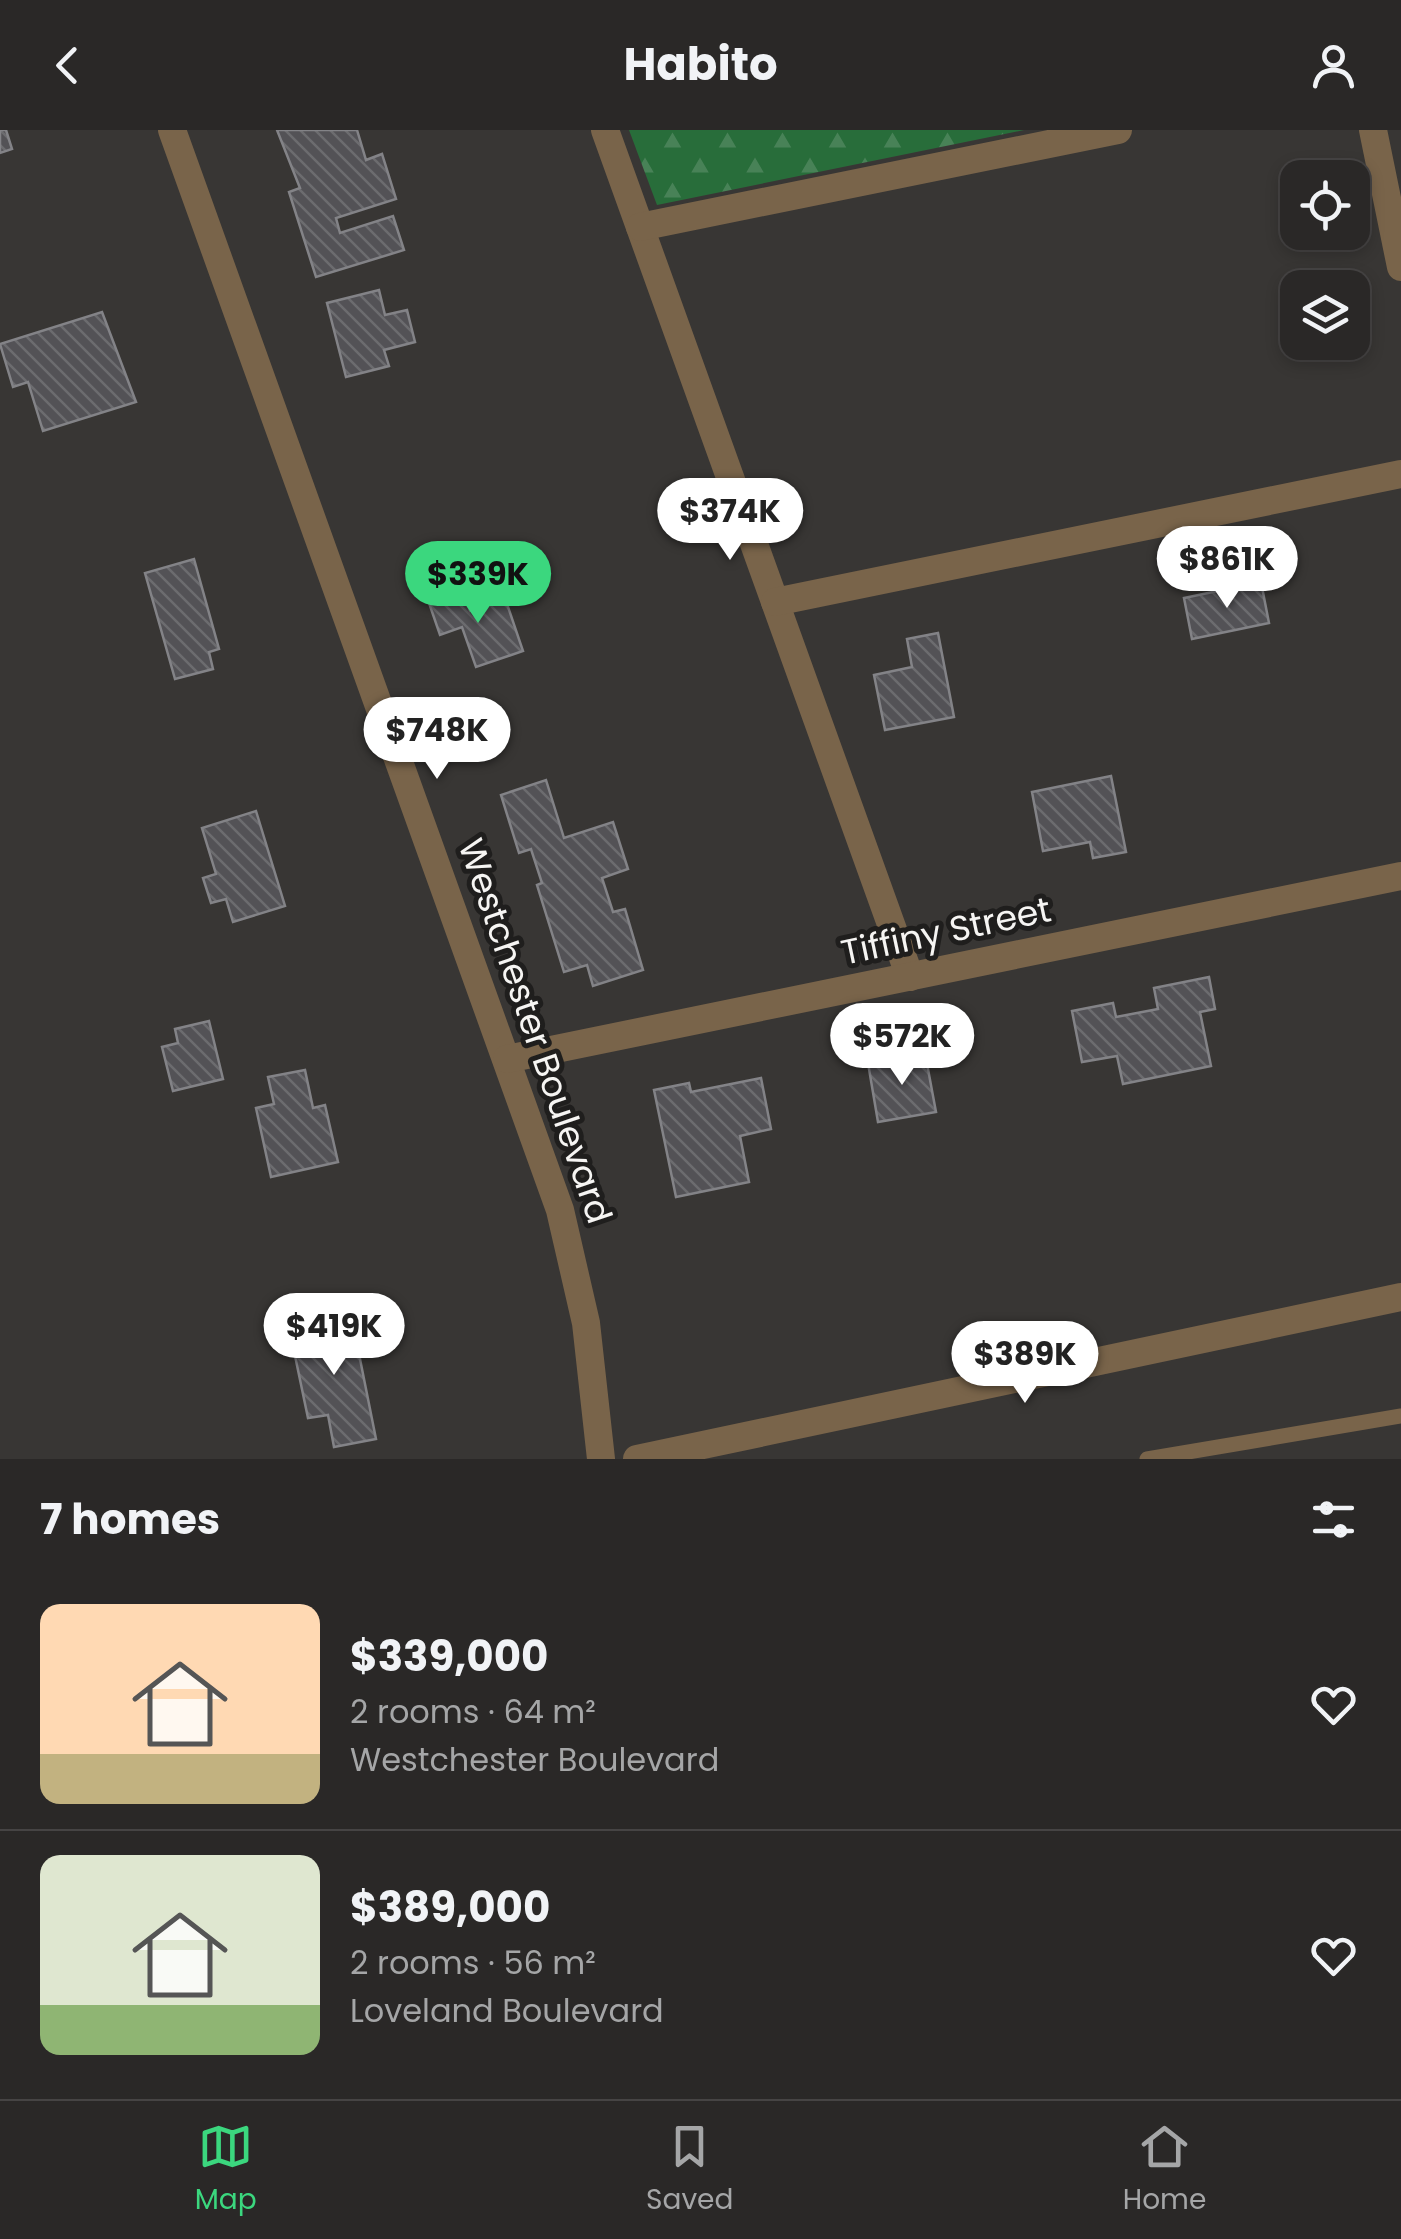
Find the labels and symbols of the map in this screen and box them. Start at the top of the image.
pin: $374K [660,478,800,563]
pin: $861K [1157,526,1297,611]
pin: $339K [408,541,548,626]
pin: $748K [367,697,507,782]
street label: Westchester Boulevard [447,832,624,1230]
street label: Tiffiny Street [837,884,1055,977]
pin: $572K [832,1003,972,1088]
pin: $419K [264,1293,404,1378]
pin: $389K [955,1321,1095,1406]

